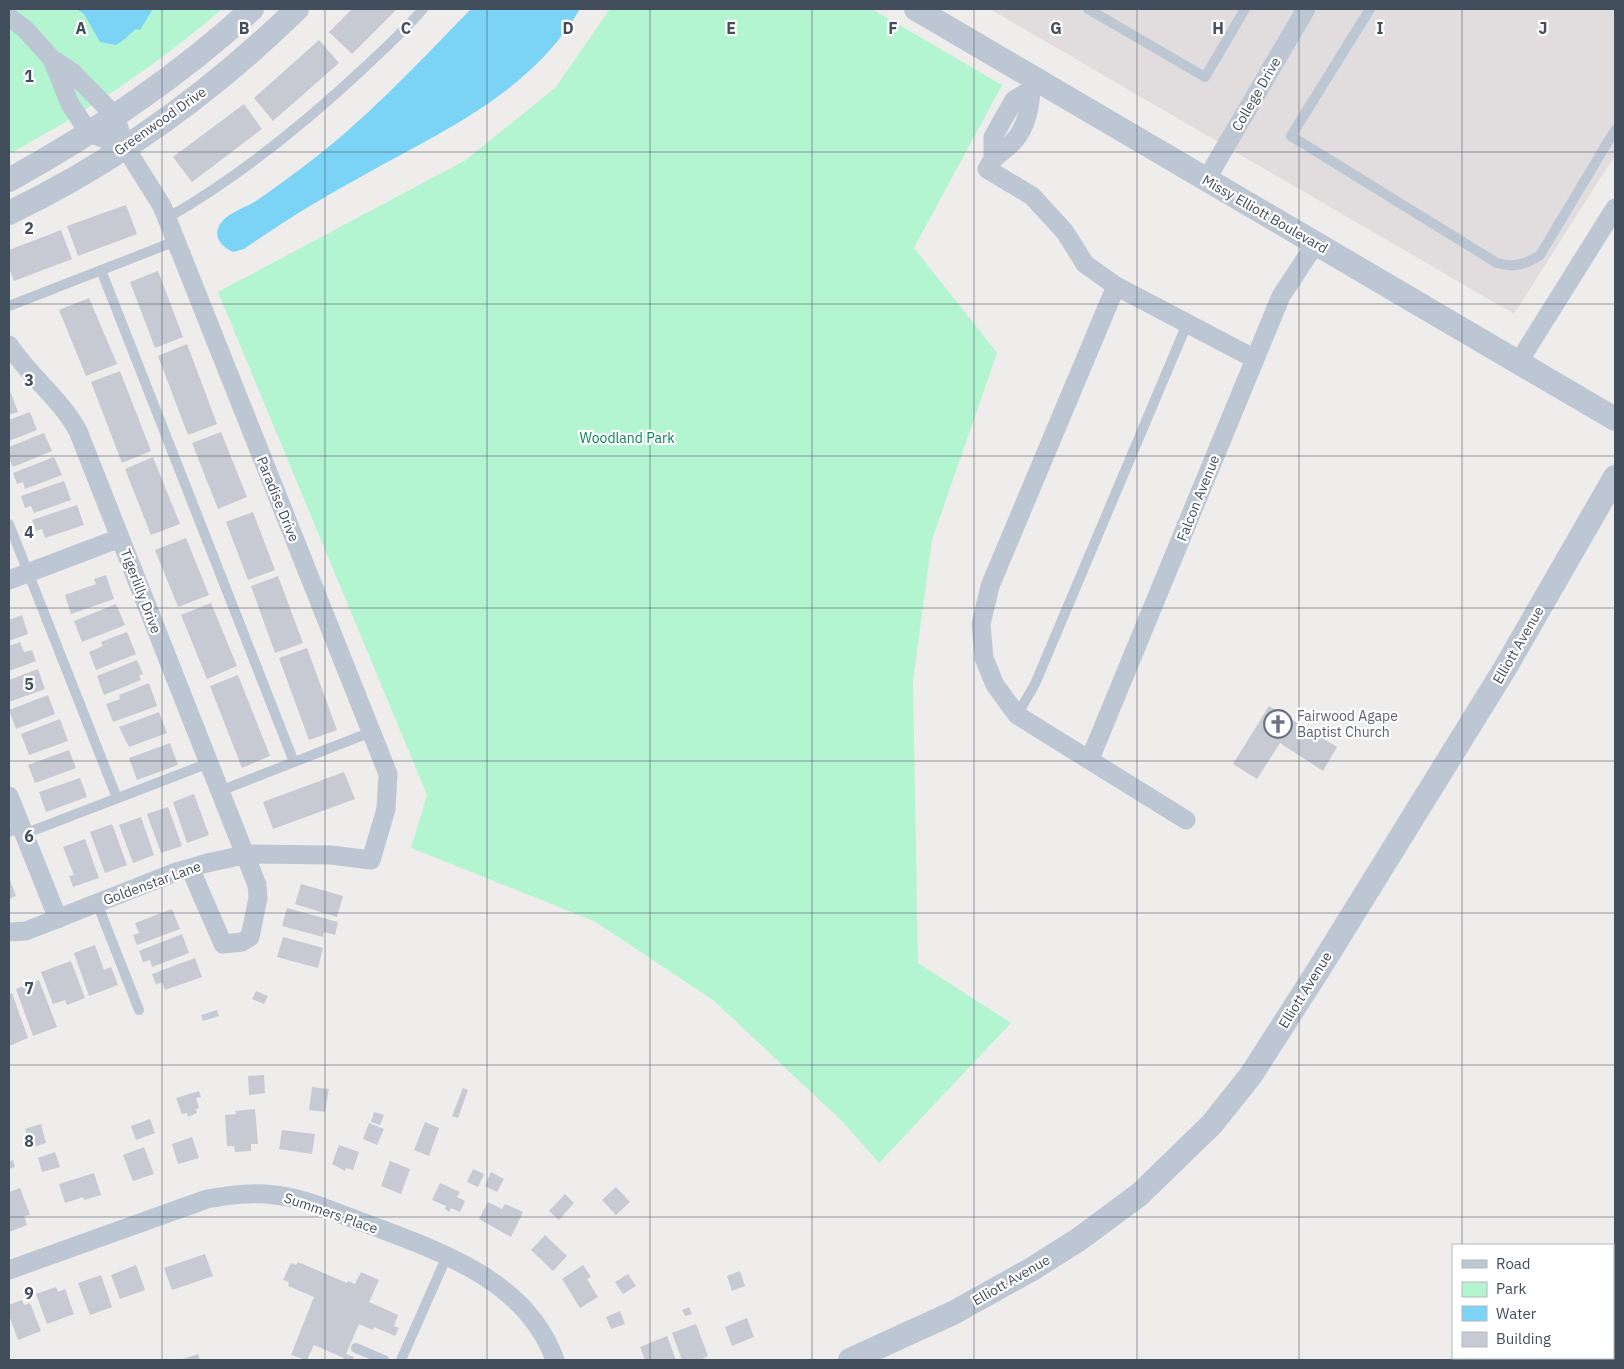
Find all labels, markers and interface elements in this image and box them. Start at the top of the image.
text: A [76,18,87,38]
text: B [239,18,250,38]
text: C [401,18,411,38]
text: D [562,18,574,38]
text: E [726,18,736,38]
text: F [888,18,898,38]
text: G [1050,18,1062,38]
text: H [1212,18,1224,38]
text: I [1377,18,1384,38]
text: J [1539,18,1547,38]
street label: College Drive [1228,53,1285,134]
text: 1 [24,66,34,86]
street label: Greenwood Drive [110,82,210,159]
street label: Missy Elliott Boulevard [1199,171,1331,257]
text: 2 [24,218,34,238]
text: 3 [24,370,34,390]
park label: Woodland Park [579,429,675,447]
street label: Falcon Avenue [1173,452,1224,544]
street label: Paradise Drive [253,454,303,545]
text: 4 [24,522,34,542]
street label: Tigerlilly Drive [117,546,165,636]
street label: Elliott Avenue [1489,603,1548,687]
text: 5 [24,674,34,694]
place label: Fairwood Agape Baptist Church [1297,707,1398,741]
church icon: Fairwood Agape Baptist Church [1263,709,1293,739]
text: 6 [24,826,34,846]
street label: Goldenstar Lane [101,857,204,909]
street label: Elliott Avenue [1274,948,1336,1032]
text: 7 [24,978,34,998]
text: 8 [24,1131,34,1151]
street label: Summers Place [282,1189,381,1238]
legend [1452,1244,1614,1359]
street label: Elliott Avenue [969,1250,1053,1309]
text: Road [1496,1254,1531,1273]
text: Park [1496,1279,1526,1298]
text: 9 [24,1283,34,1303]
text: Water [1496,1304,1537,1323]
text: Building [1496,1329,1551,1348]

